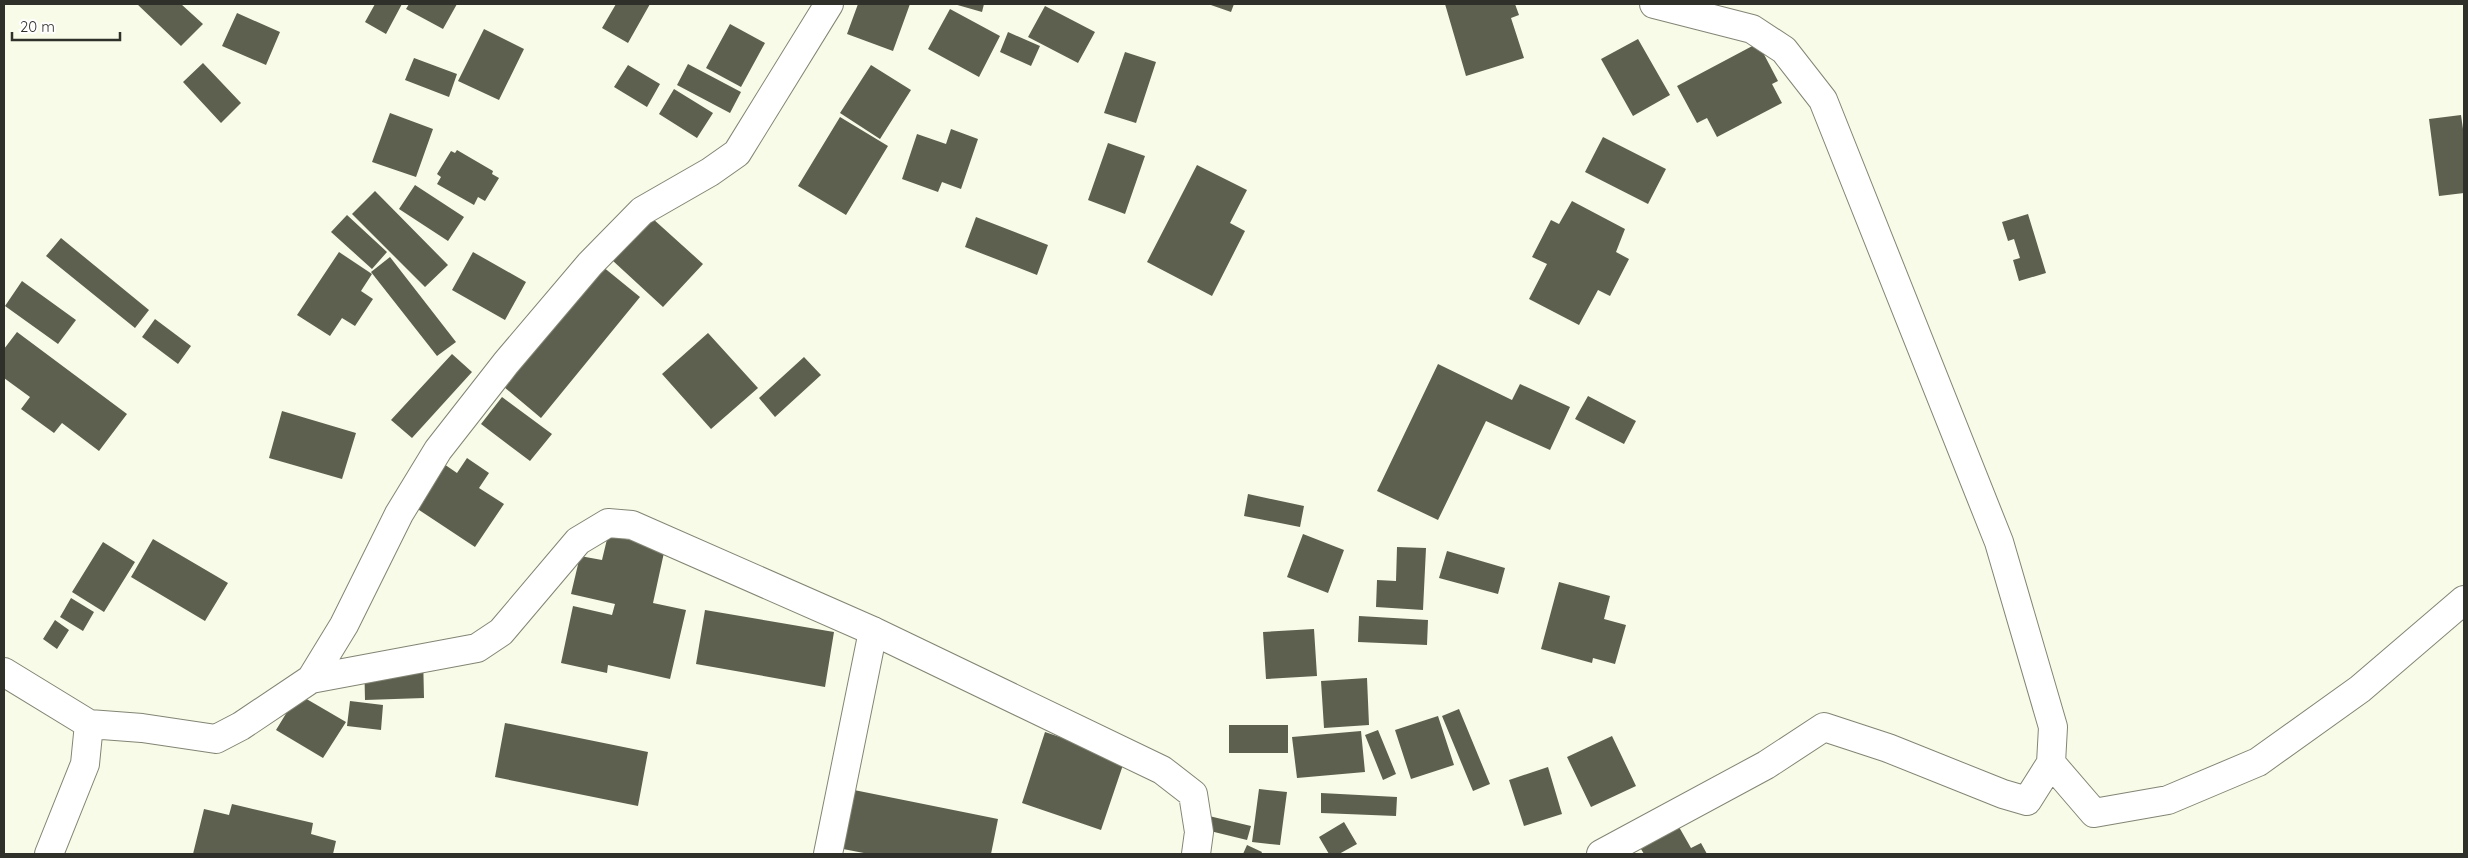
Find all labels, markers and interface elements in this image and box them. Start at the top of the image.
scale bar [12,10,120,42]
text: 20 m [20,17,55,36]

